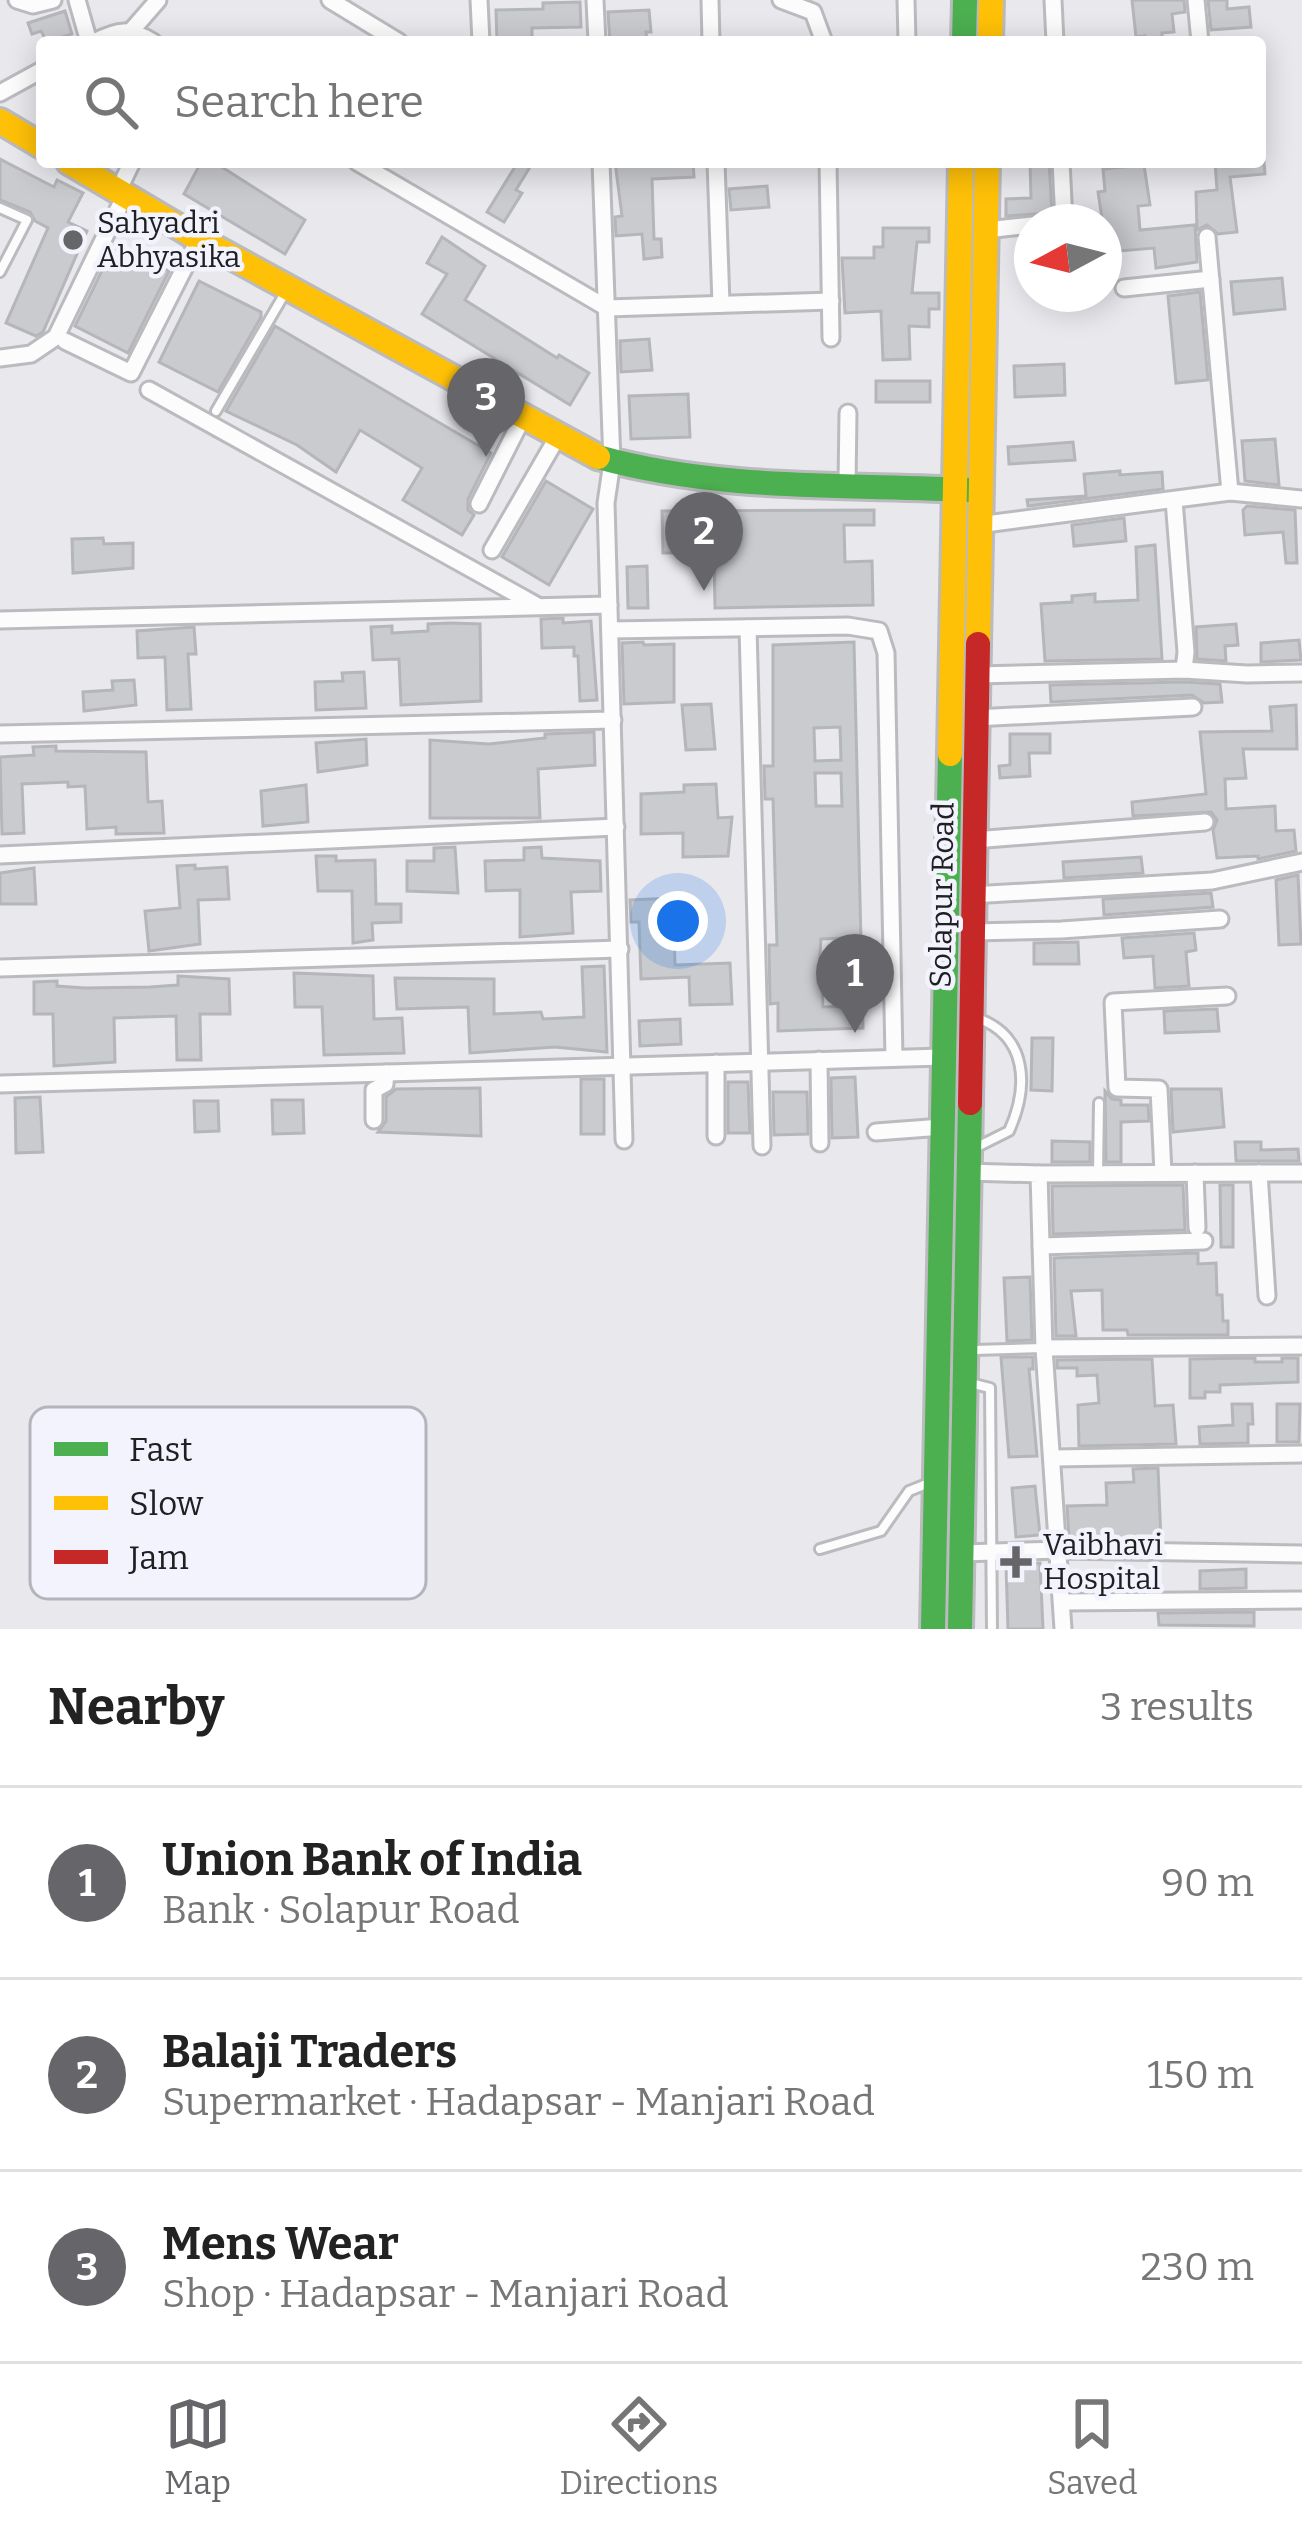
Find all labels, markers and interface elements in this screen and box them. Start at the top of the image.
search box [36,36,1266,168]
icon: search [78,69,144,135]
text: Search here [174,75,424,129]
north arrow [1014,204,1122,312]
place label: Sahyadri Abhyasika [97,205,241,275]
marker: Sahyadri Abhyasika [60,227,86,253]
pin: 3 [447,358,525,457]
pin: 2 [665,492,743,591]
street label: Solapur Road [922,802,962,988]
your location [648,891,708,951]
pin: 1 [816,934,894,1033]
legend [30,1407,426,1599]
text: Fast [129,1430,192,1470]
text: Slow [129,1484,204,1524]
place label: Vaibhavi Hospital [1043,1527,1163,1597]
text: Jam [128,1538,189,1578]
marker: Vaibhavi Hospital [1000,1546,1032,1578]
text: Nearby [48,1676,224,1738]
text: 3 results [1100,1684,1254,1730]
text: Union Bank of India [162,1833,582,1887]
text: 1 [79,1860,95,1906]
text: 90 m [1161,1860,1254,1906]
text: Bank · Solapur Road [162,1887,520,1933]
text: Balaji Traders [162,2025,457,2079]
text: 2 [76,2052,98,2098]
text: 150 m [1147,2052,1254,2098]
text: Supermarket · Hadapsar - Manjari Road [162,2079,875,2125]
text: Mens Wear [162,2217,399,2271]
text: 3 [76,2244,98,2290]
text: 230 m [1141,2244,1254,2290]
text: Shop · Hadapsar - Manjari Road [162,2271,729,2317]
tab: Map [164,2391,231,2503]
tab: Directions [560,2391,718,2503]
tab: Saved [1047,2391,1138,2503]

